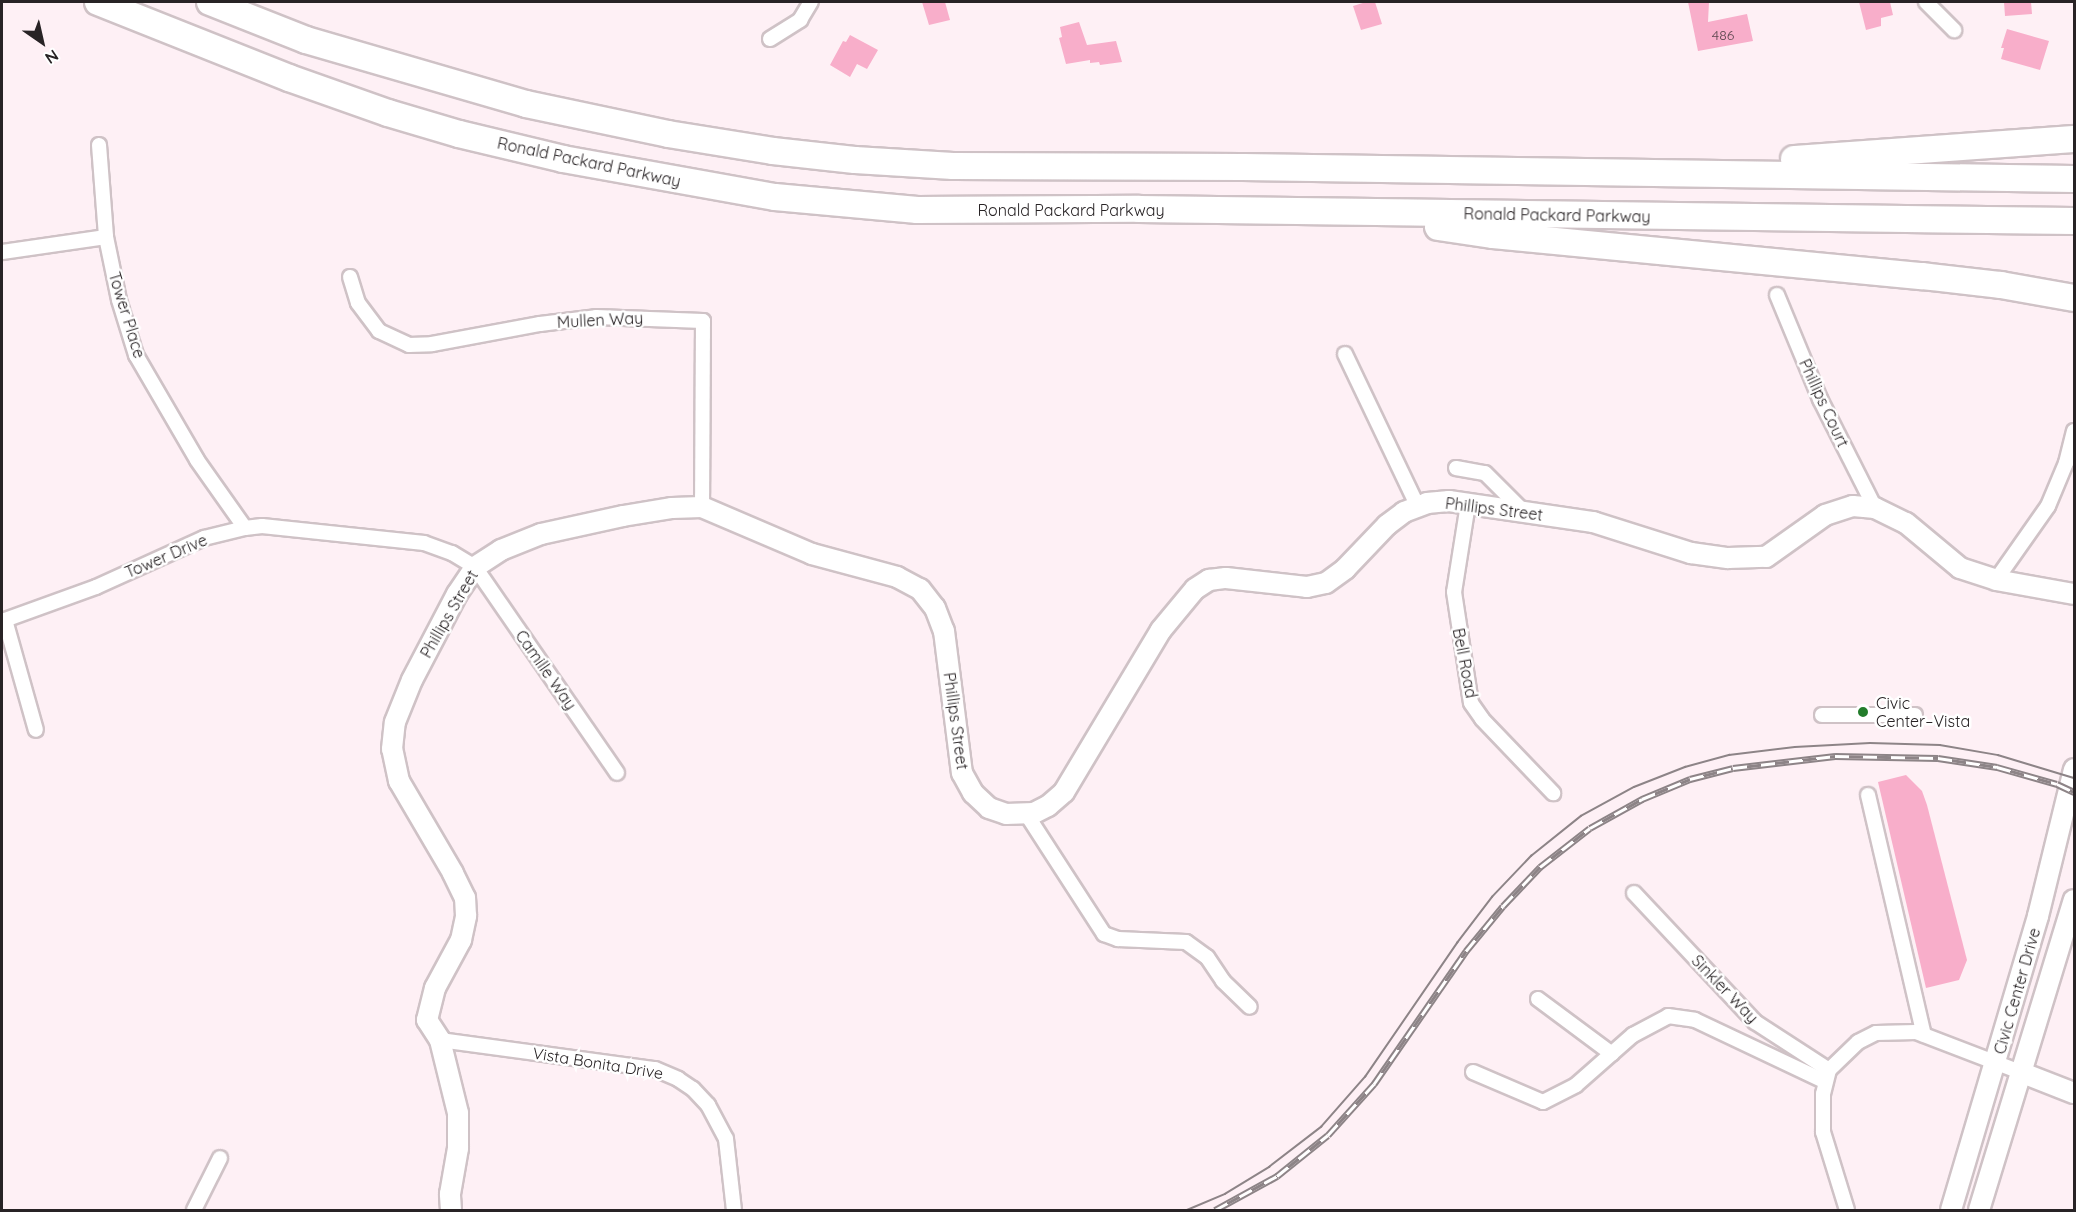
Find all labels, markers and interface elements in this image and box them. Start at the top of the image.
north arrow [12,12,72,72]
house number: 486 [1712,27,1734,43]
text: N [42,45,63,68]
street label: Ronald Packard Parkway [496,133,682,191]
street label: Ronald Packard Parkway [977,200,1165,220]
street label: Ronald Packard Parkway [1463,204,1651,226]
street label: Tower Place [105,270,149,360]
street label: Mullen Way [556,308,644,332]
street label: Phillips Court [1795,356,1853,450]
street label: Phillips Street [1444,493,1544,525]
street label: Tower Drive [122,530,210,582]
street label: Phillips Street [416,567,482,661]
street label: Camille Way [512,626,580,714]
street label: Bell Road [1449,626,1481,700]
street label: Phillips Street [940,671,972,771]
place label: Civic Center–Vista [1876,693,1970,731]
marker: Civic Center–Vista [1854,703,1872,721]
street label: Civic Center Drive [1990,926,2044,1056]
street label: Sinkler Way [1688,951,1762,1027]
street label: Vista Bonita Drive [531,1043,665,1083]

